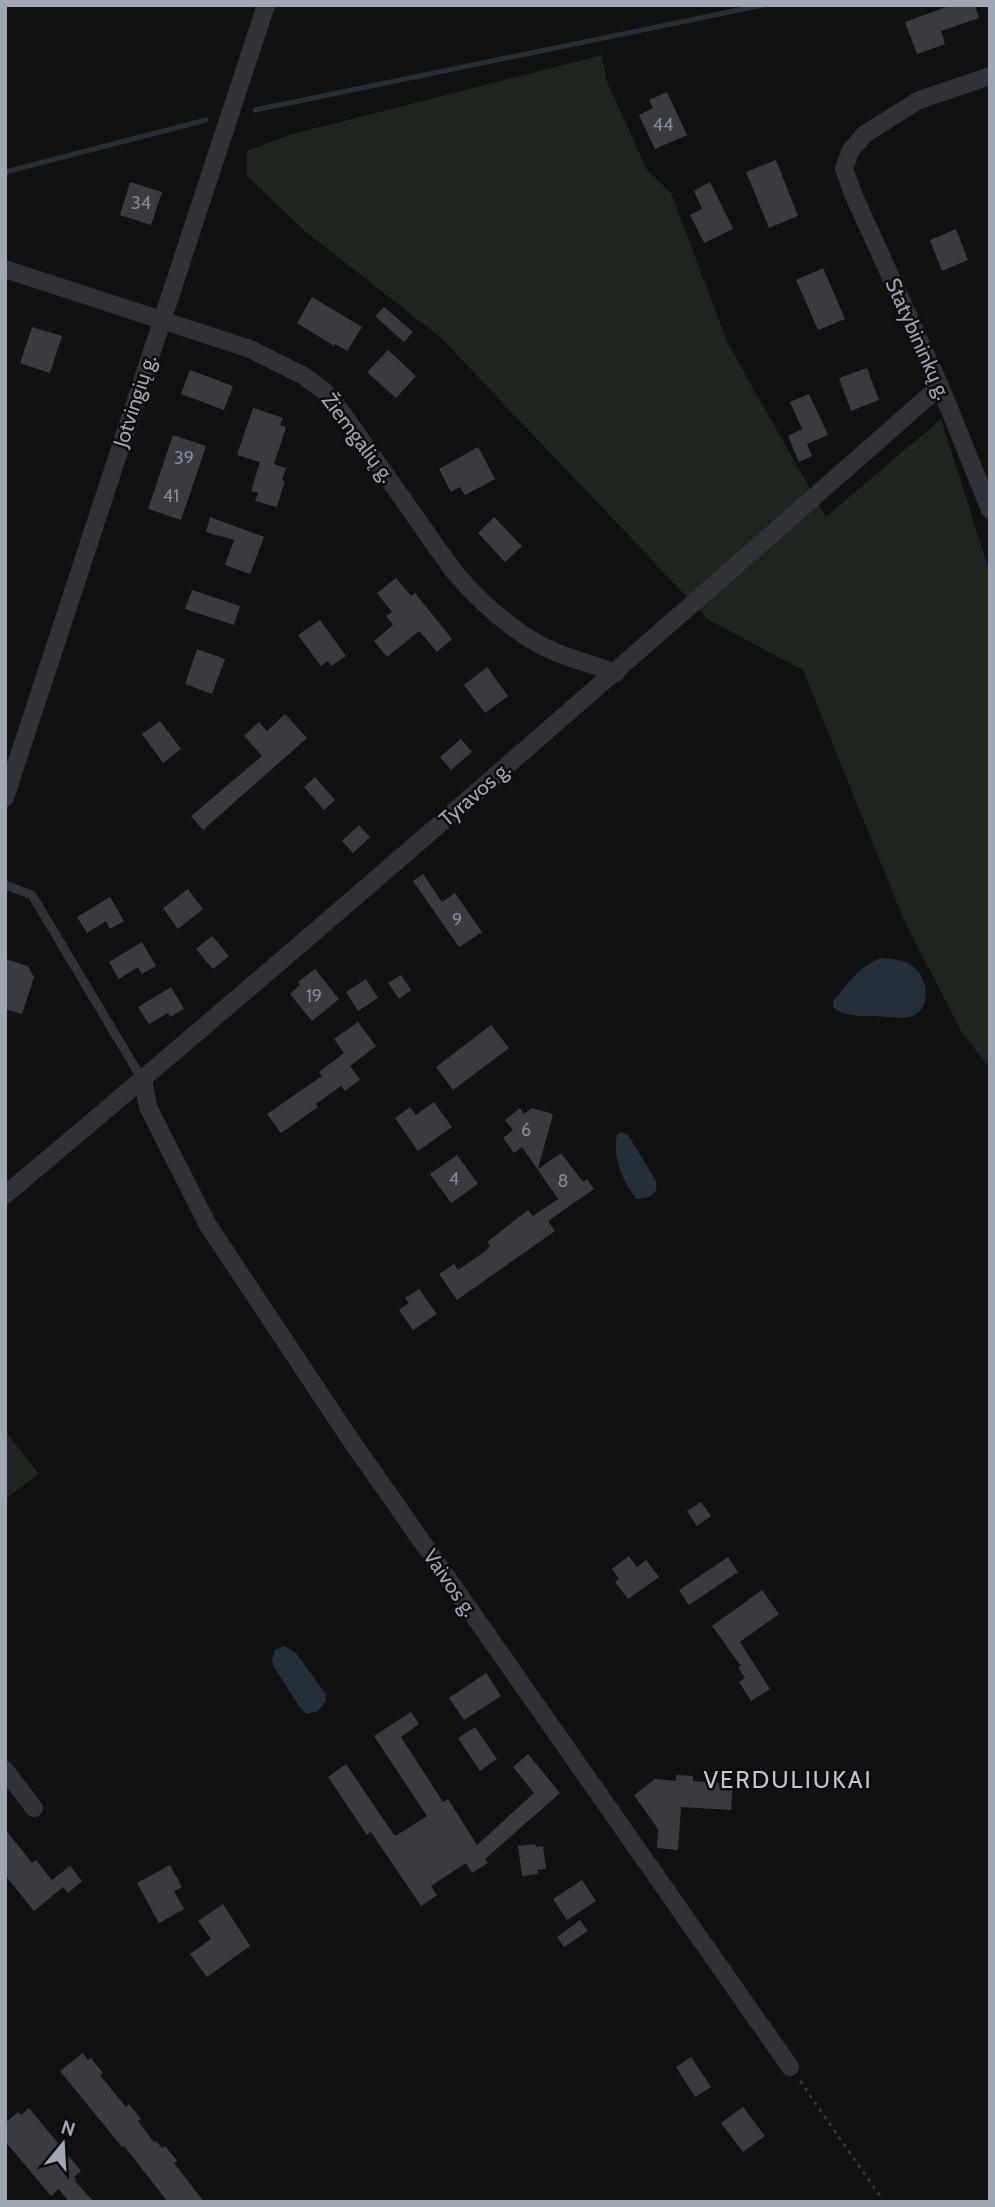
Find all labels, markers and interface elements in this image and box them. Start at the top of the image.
house number: 44 [653,114,673,136]
house number: 34 [131,192,151,214]
street label: Statybininkų g. [880,274,956,404]
street label: Jotvingių g. [108,351,161,451]
street label: Žiemgalių g. [317,387,401,487]
house number: 39 [174,447,194,469]
house number: 41 [163,485,179,507]
street label: Tyravos g. [434,756,515,831]
house number: 9 [452,909,462,931]
house number: 19 [306,985,322,1007]
house number: 6 [521,1119,531,1141]
house number: 4 [449,1168,459,1190]
house number: 8 [558,1170,568,1192]
street label: Vaivos g. [418,1544,483,1621]
district label: VERDULIUKAI [703,1765,873,1794]
north arrow [28,2109,98,2179]
text: N [58,2115,78,2141]

